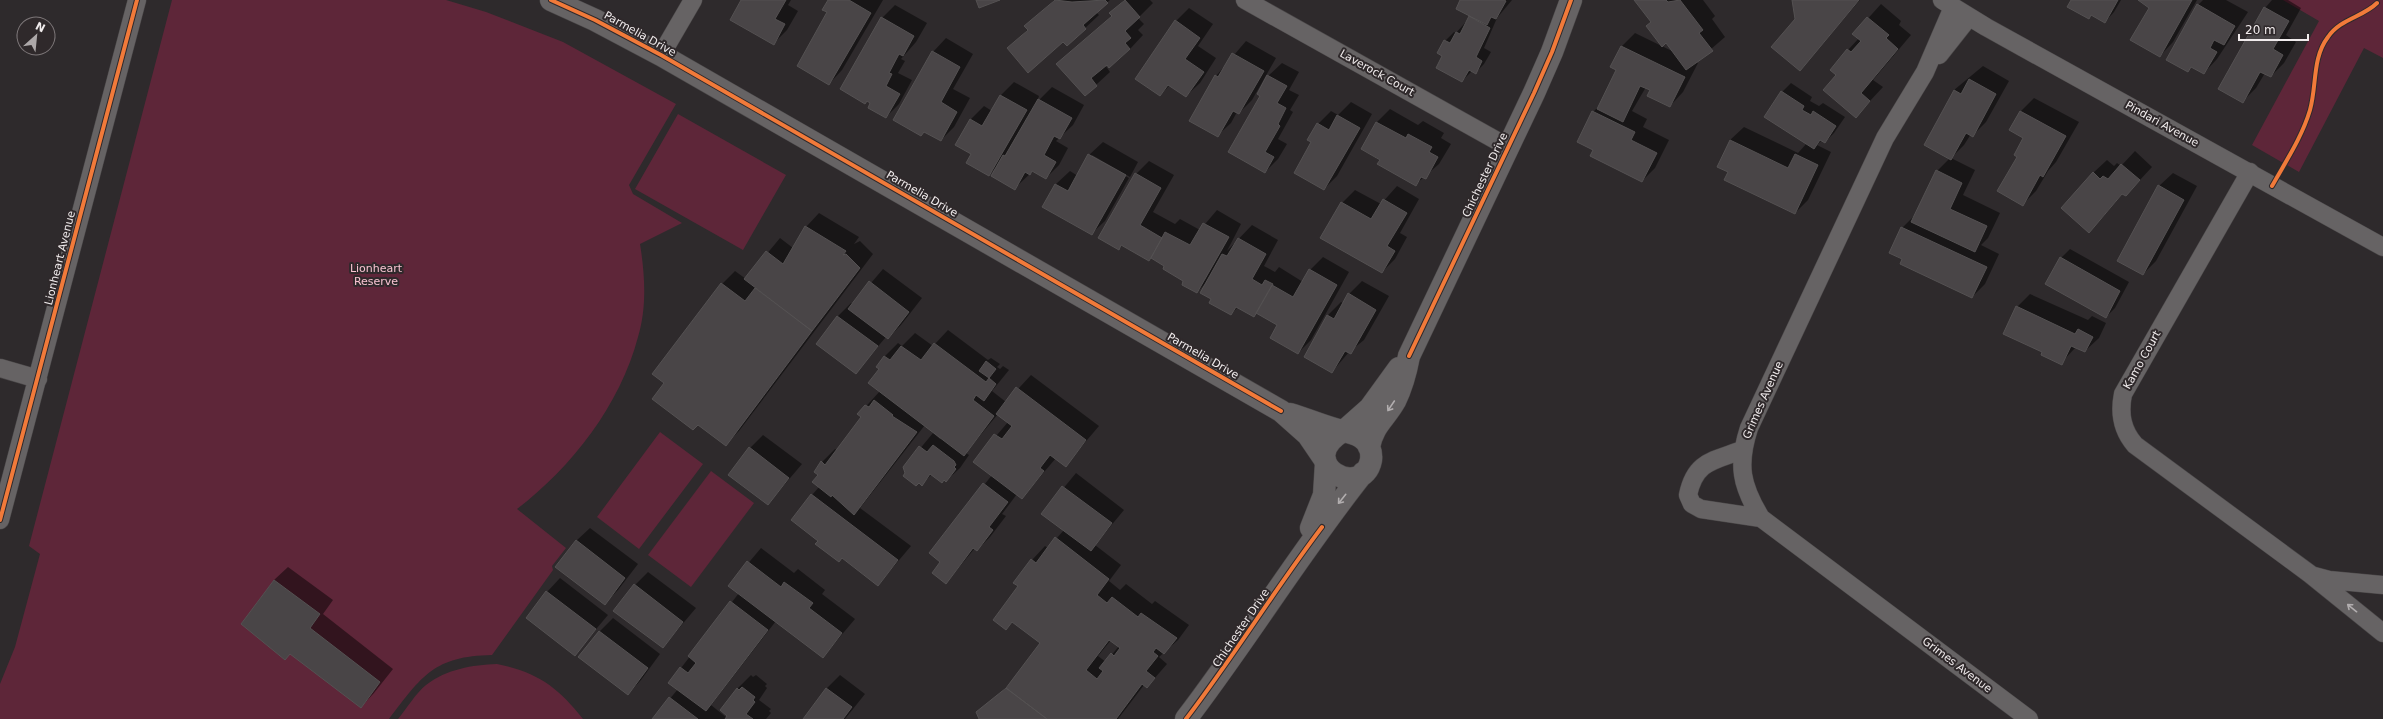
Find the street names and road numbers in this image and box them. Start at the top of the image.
street label: Parmelia Drive [602,9,678,59]
street label: Laverock Court [1337,47,1417,99]
street label: Pindari Avenue [2123,98,2201,150]
street label: Chichester Drive [1460,131,1510,219]
street label: Parmelia Drive [884,168,960,220]
street label: Lionheart Avenue [42,209,78,306]
street label: Kamo Court [2121,328,2164,392]
street label: Parmelia Drive [1165,330,1241,382]
street label: Grimes Avenue [1740,359,1786,441]
street label: Chichester Drive [1210,586,1272,670]
street label: Grimes Avenue [1920,635,1995,696]

